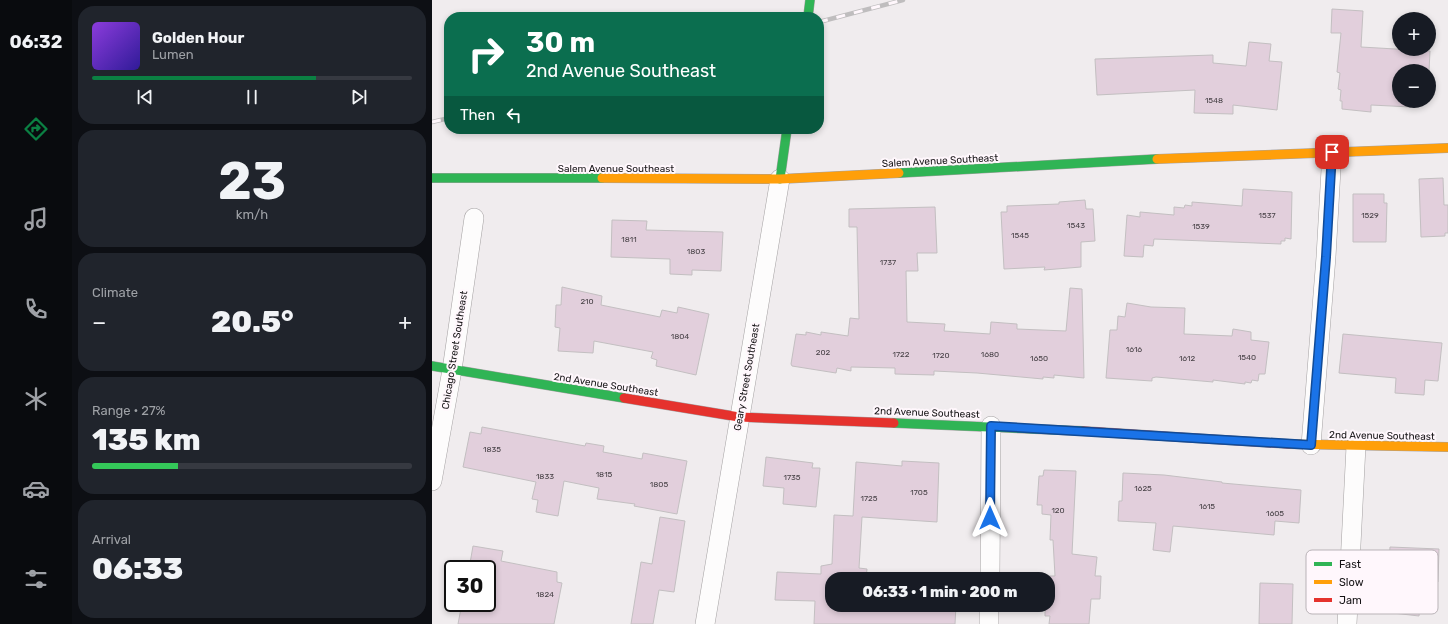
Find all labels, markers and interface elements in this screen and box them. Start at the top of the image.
map controls [1392,12,1436,108]
button: + [1392,12,1436,56]
text: 30 m [526,26,595,59]
icon: right [460,28,512,80]
text: Golden Hour [152,29,244,47]
text: 06:32 [10,31,62,53]
text: Lumen [152,47,194,62]
text: 2nd Avenue Southeast [526,60,716,82]
button: − [1392,64,1436,108]
icon: previous [134,86,156,108]
icon: pause [241,86,263,108]
icon: next [348,86,370,108]
house number: 1548 [1205,96,1223,105]
icon: left [503,104,525,126]
text: Then [460,106,495,124]
icon: directions [22,115,50,143]
pin [1315,135,1349,169]
icon: arrive [1321,141,1343,163]
text: 23 [218,150,286,212]
street label: Salem Avenue Southeast [882,152,999,170]
street label: Salem Avenue Southeast [558,163,674,175]
icon: music [22,205,50,233]
text: km/h [236,207,268,222]
house number: 1537 [1258,211,1276,220]
house number: 1529 [1361,211,1379,220]
house number: 1543 [1067,221,1085,230]
house number: 1539 [1192,222,1210,231]
house number: 1545 [1011,231,1029,240]
house number: 1811 [621,235,637,244]
house number: 1803 [687,247,705,256]
house number: 1737 [880,258,896,267]
text: Climate [92,285,138,300]
street label: Chicago Street Southeast [440,290,470,410]
icon: phone [22,295,50,323]
house number: 210 [580,297,594,306]
text: 20.5° [211,304,294,340]
text: − [92,309,106,336]
text: + [398,309,412,336]
street label: Geary Street Southeast [732,322,762,432]
house number: 1804 [671,332,689,341]
house number: 1616 [1126,345,1142,354]
house number: 202 [816,348,831,357]
house number: 1722 [893,350,910,359]
house number: 1680 [981,350,999,359]
house number: 1720 [932,351,950,360]
house number: 1540 [1238,353,1256,362]
house number: 1650 [1030,354,1048,363]
house number: 1612 [1179,354,1195,363]
street label: 2nd Avenue Southeast [553,371,659,399]
icon: climate [22,385,50,413]
text: Range · 27% [92,403,165,418]
street label: 2nd Avenue Southeast [874,405,980,421]
text: 135 km [92,422,201,458]
street label: 2nd Avenue Southeast [1329,429,1435,443]
house number: 1835 [483,445,501,454]
house number: 1815 [596,470,613,479]
house number: 1833 [536,472,554,481]
house number: 1735 [783,473,801,482]
icon: car [22,475,50,503]
house number: 1805 [650,480,668,489]
house number: 1625 [1134,484,1152,493]
house number: 1705 [910,488,928,497]
house number: 1725 [861,494,878,503]
position arrow [969,497,1011,539]
house number: 1615 [1199,502,1215,511]
house number: 120 [1051,506,1065,515]
house number: 1605 [1266,509,1284,518]
text: Arrival [92,532,131,547]
legend [1306,550,1438,614]
text: 06:33 [92,551,183,587]
text: Fast [1339,558,1362,571]
speed limit sign: 30 [444,560,496,612]
icon: filters [22,565,50,593]
text: Slow [1339,576,1364,589]
text: 06:33 · 1 min · 200 m [863,583,1017,601]
house number: 1824 [536,590,554,599]
text: Jam [1339,594,1362,607]

